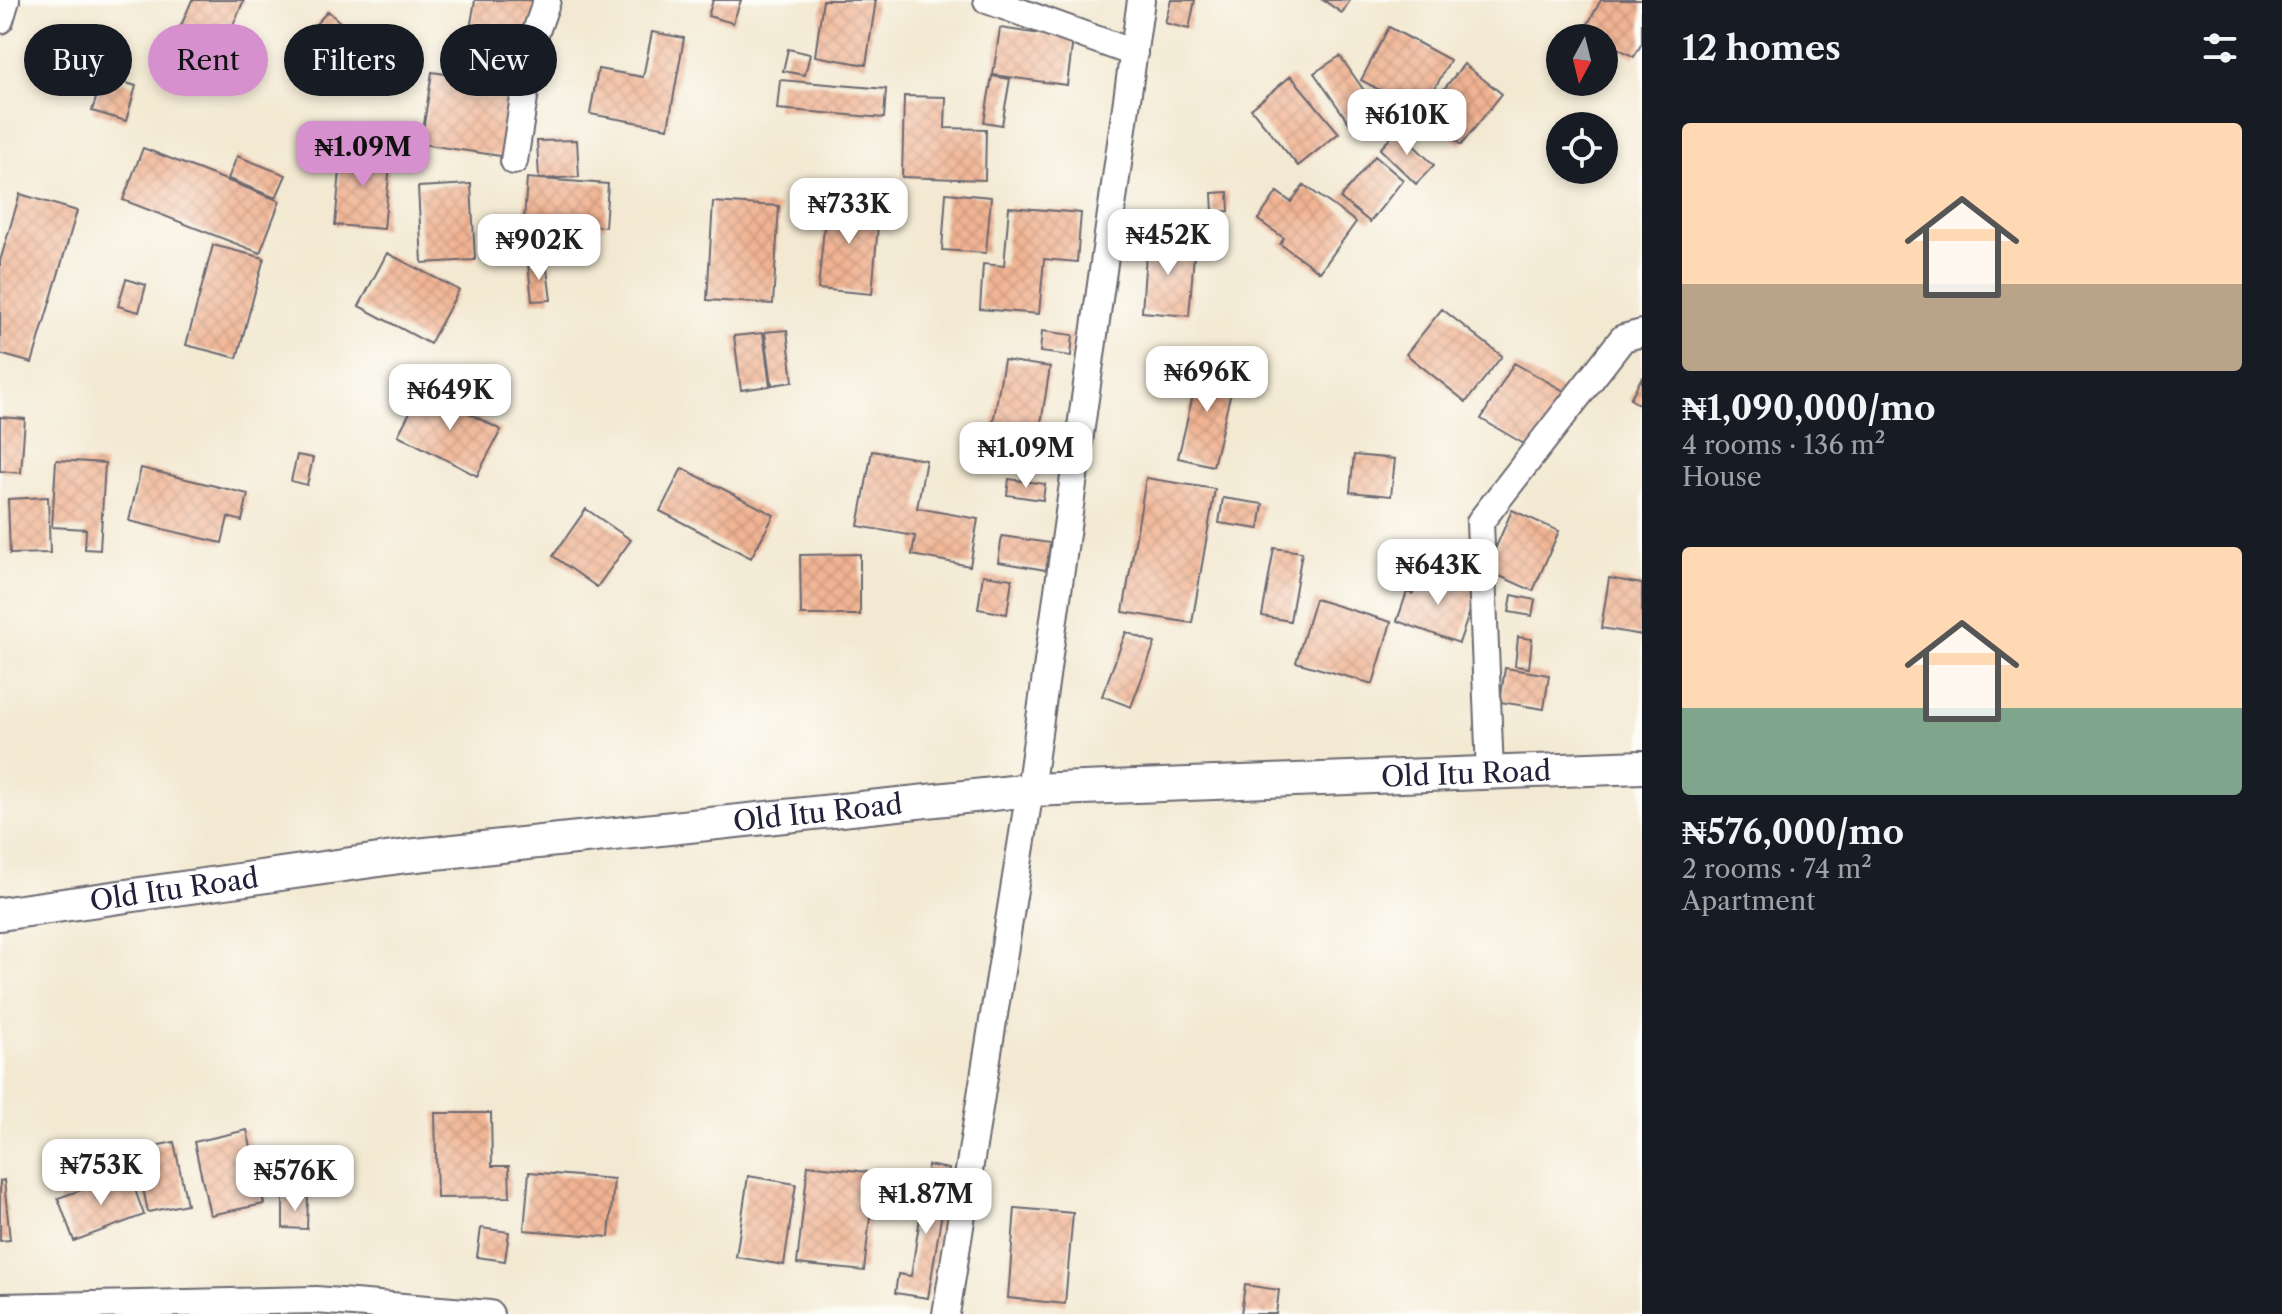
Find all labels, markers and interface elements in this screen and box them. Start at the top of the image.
chip: Buy [24,24,132,96]
chip: Rent [148,24,268,96]
chip: Filters [284,24,424,96]
chip: New [440,24,557,96]
north arrow [1546,24,1618,96]
map controls [1546,24,1618,184]
icon: filters [2198,26,2242,70]
text: 12 homes [1682,27,1841,69]
pin: ₦610K [1351,89,1463,157]
text: ₦610K [1365,99,1449,131]
button: locate [1546,112,1618,184]
pin: ₦1.09M [298,121,428,189]
text: ₦1.09M [314,131,412,163]
icon: home [1890,175,2034,319]
pin: ₦733K [793,178,905,246]
text: ₦733K [808,188,890,220]
pin: ₦452K [1112,209,1224,277]
pin: ₦902K [483,214,595,282]
text: ₦452K [1126,219,1210,251]
text: ₦902K [496,224,582,256]
pin: ₦696K [1151,346,1263,414]
text: ₦696K [1164,356,1250,388]
pin: ₦649K [394,364,506,432]
text: ₦649K [407,374,493,406]
text: ₦1,090,000/mo [1682,387,1936,429]
pin: ₦1.09M [961,422,1091,490]
text: 4 rooms · 136 m² [1682,429,1885,461]
text: ₦1.09M [977,432,1075,464]
text: House [1682,461,1762,493]
pin: ₦643K [1382,539,1494,607]
text: ₦643K [1395,549,1481,581]
icon: home [1890,599,2034,743]
street label: Old Itu Road [1381,753,1552,794]
street label: Old Itu Road [731,787,904,838]
text: ₦576,000/mo [1682,811,1904,853]
text: 2 rooms · 74 m² [1682,853,1872,885]
street label: Old Itu Road [88,860,261,918]
text: Apartment [1682,885,1815,917]
pin: ₦753K [45,1139,157,1207]
pin: ₦576K [239,1145,351,1213]
text: ₦753K [60,1149,142,1181]
text: ₦576K [254,1155,336,1187]
pin: ₦1.87M [861,1168,991,1236]
text: ₦1.87M [879,1178,973,1210]

